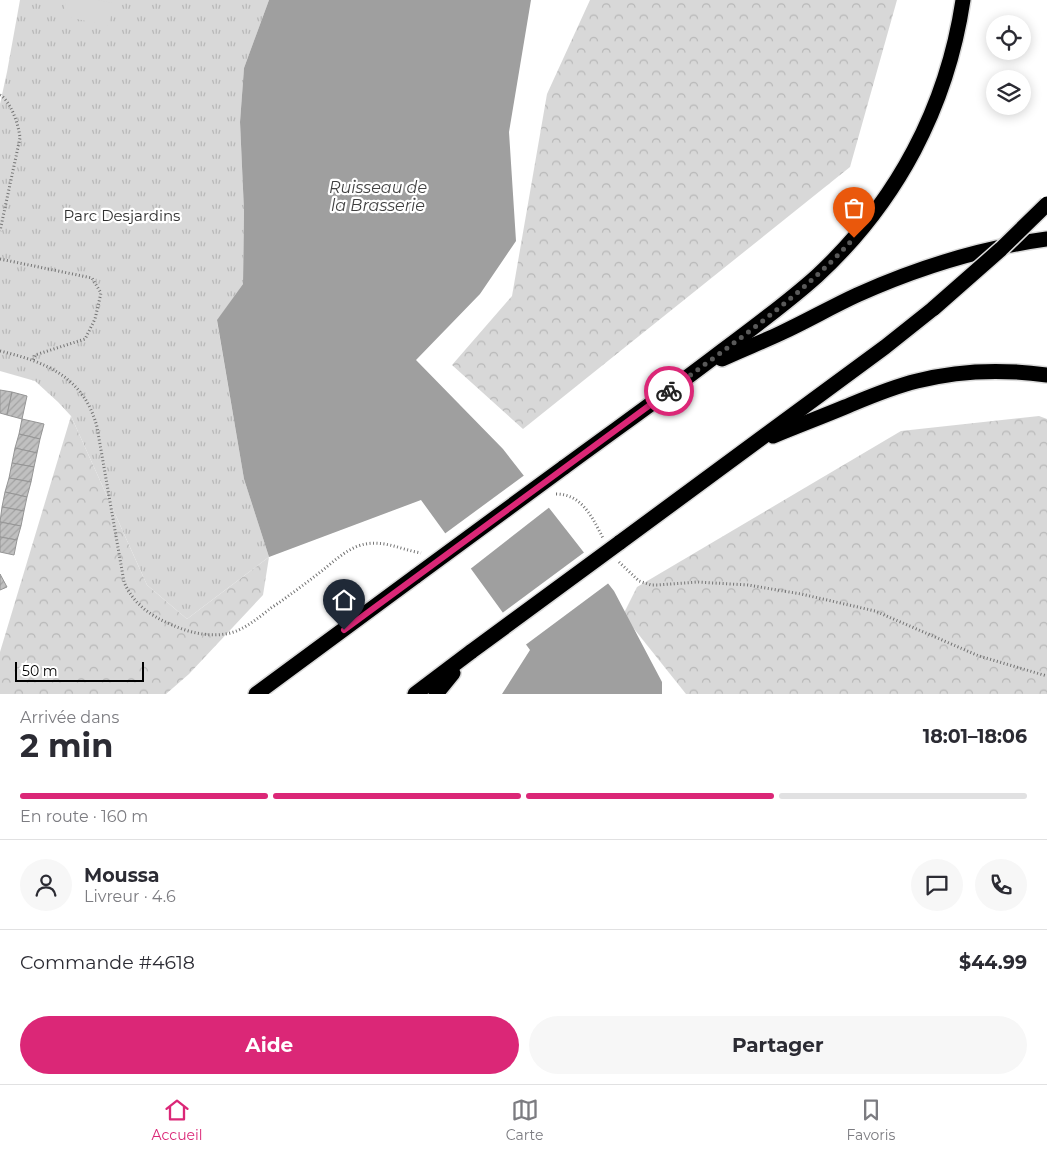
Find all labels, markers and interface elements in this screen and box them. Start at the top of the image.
map controls [986,15,1031,115]
button: locate [986,15,1031,60]
button: layers [986,70,1031,115]
water label: Ruisseau de la Brasserie [329,178,427,215]
pin [833,187,875,238]
icon: bag [840,194,868,222]
park label: Parc Desjardins [64,206,180,225]
courier [644,366,694,416]
icon: bike [655,377,683,405]
pin [323,579,365,630]
icon: home [330,586,358,614]
scale bar [15,659,144,682]
text: 50 m [22,662,58,680]
text: Arrivée dans [20,708,119,727]
text: 18:01–18:06 [923,725,1027,748]
text: 2 min [20,726,113,765]
text: En route · 160 m [20,807,148,826]
button: person [20,859,72,911]
button: chat [911,859,963,911]
button: phone [975,859,1027,911]
text: Moussa [84,864,160,887]
text: Livreur · 4.6 [84,887,176,906]
text: Commande #4618 [20,951,195,974]
text: $44.99 [959,951,1027,974]
button: Aide [20,1016,519,1074]
button: Partager [529,1016,1027,1074]
tab: Accueil [152,1096,203,1144]
tab: Carte [506,1096,543,1144]
tab: Favoris [846,1096,895,1144]

